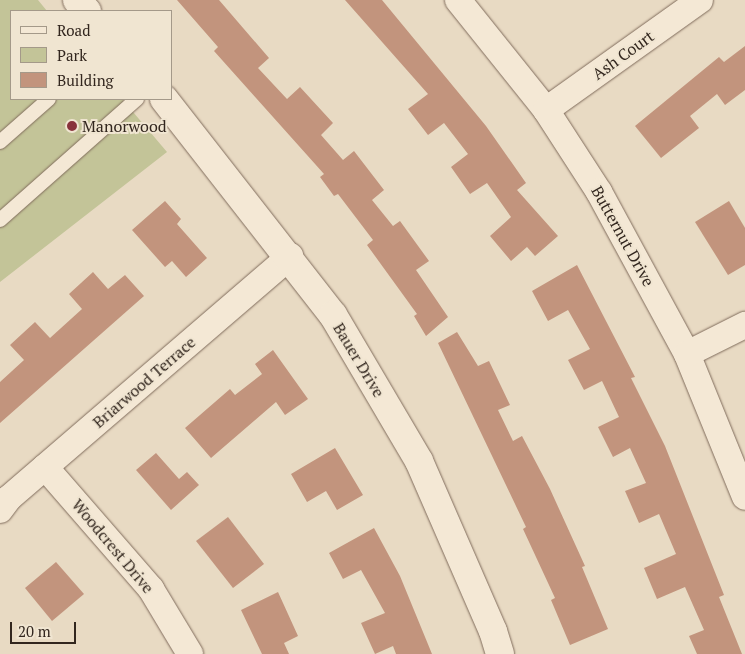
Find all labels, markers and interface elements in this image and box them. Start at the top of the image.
legend [10,10,172,100]
text: Road [57,20,90,40]
street label: Ash Court [589,26,657,84]
text: Park [57,45,87,65]
text: Building [57,70,114,90]
place label: Manorwood [82,116,167,136]
marker: Manorwood [66,120,78,132]
street label: Butternut Drive [588,182,658,290]
street label: Bauer Drive [329,319,389,401]
street label: Briarwood Terrace [89,332,199,432]
street label: Woodcrest Drive [68,495,158,597]
scale bar [12,612,79,644]
text: 20 m [18,621,51,641]

